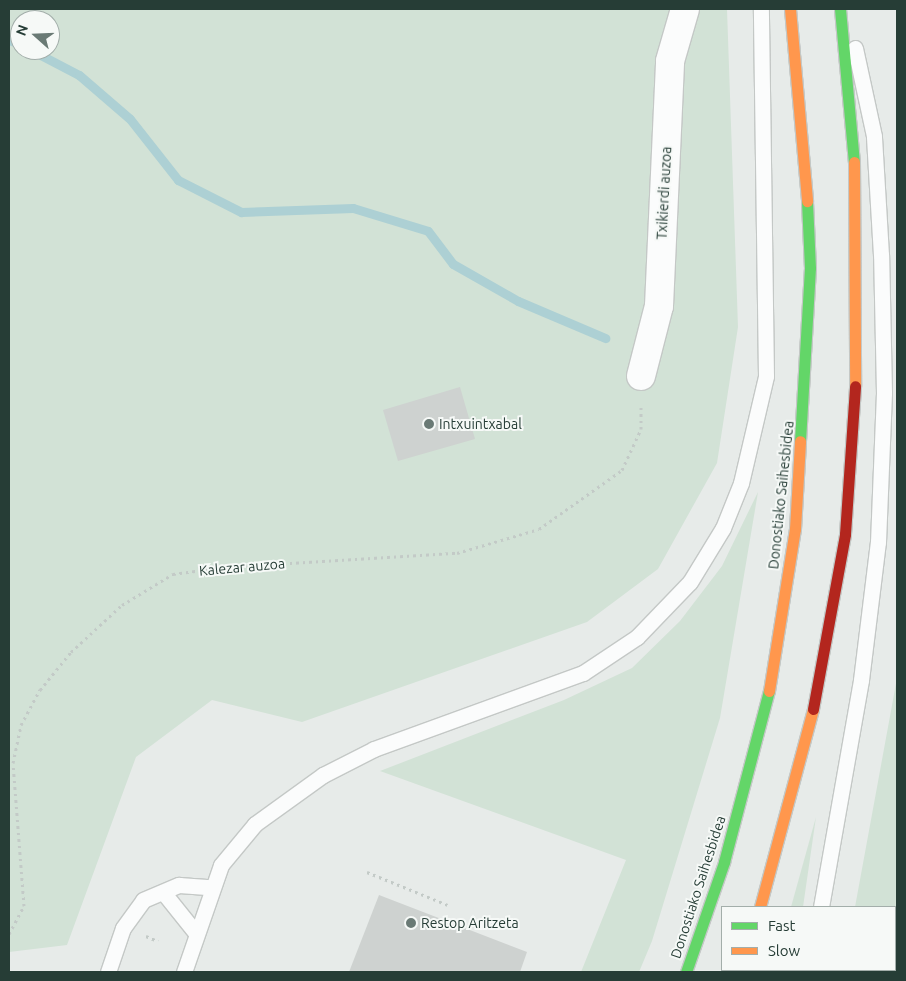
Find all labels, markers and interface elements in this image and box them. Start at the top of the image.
north arrow [10,10,60,60]
text: N [13,23,31,38]
street label: Txikierdi auzoa [653,146,675,240]
place label: Intxuintxabal [439,416,522,432]
marker: Intxuintxabal [423,418,435,430]
street label: Donostiako Saihesbidea [765,420,797,570]
street label: Kalezar auzoa [198,555,286,579]
street label: Donostiako Saihesbidea [667,814,729,960]
legend [721,906,896,971]
place label: Restop Aritzeta [421,915,519,931]
marker: Restop Aritzeta [405,917,417,929]
text: Fast [768,917,795,934]
text: Slow [768,942,800,959]

